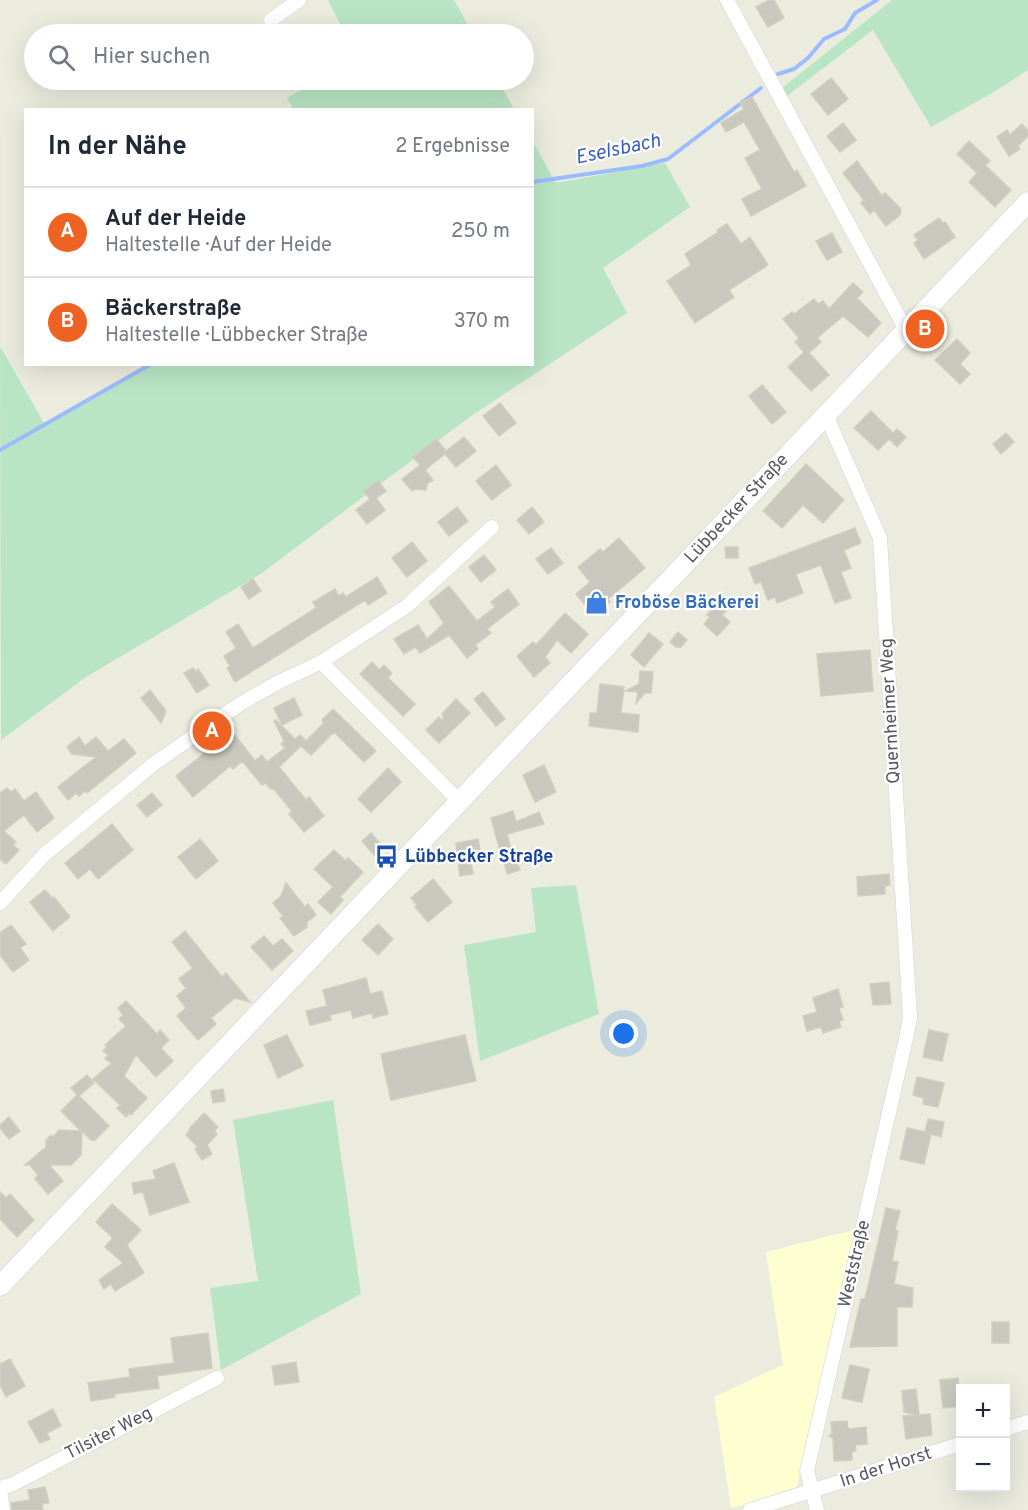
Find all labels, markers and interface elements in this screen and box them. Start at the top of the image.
search box [24,24,534,90]
icon: search [45,41,78,74]
text: Hier suchen [93,44,210,71]
water label: Eselsbach [573,128,663,172]
text: In der Nähe [48,131,187,164]
text: 2 Ergebnisse [395,134,510,160]
text: Auf der Heide [105,206,246,233]
text: A [60,219,75,245]
text: 250 m [451,219,510,245]
text: Haltestelle · Auf der Heide [105,233,332,259]
text: Bäckerstraße [105,296,242,323]
pin: B [906,306,944,352]
text: B [61,309,74,335]
text: 370 m [454,309,510,335]
text: Haltestelle · Lübbecker Straße [105,323,368,349]
street label: Lübbecker Straße [680,449,794,569]
shop icon: Froböse Bäckerei [584,590,610,616]
place label: Froböse Bäckerei [615,592,759,615]
street label: Quernheimer Weg [876,638,906,784]
pin: A [192,708,232,754]
bus stop icon: Lübbecker Straße [374,844,400,870]
place label: Lübbecker Straße [405,846,553,869]
your location [609,1019,638,1048]
street label: Weststraße [834,1218,876,1310]
map controls [956,1384,1010,1492]
button: + [956,1384,1010,1438]
street label: Tilsiter Weg [61,1402,157,1466]
button: − [956,1438,1010,1492]
street label: In der Horst [837,1442,935,1494]

